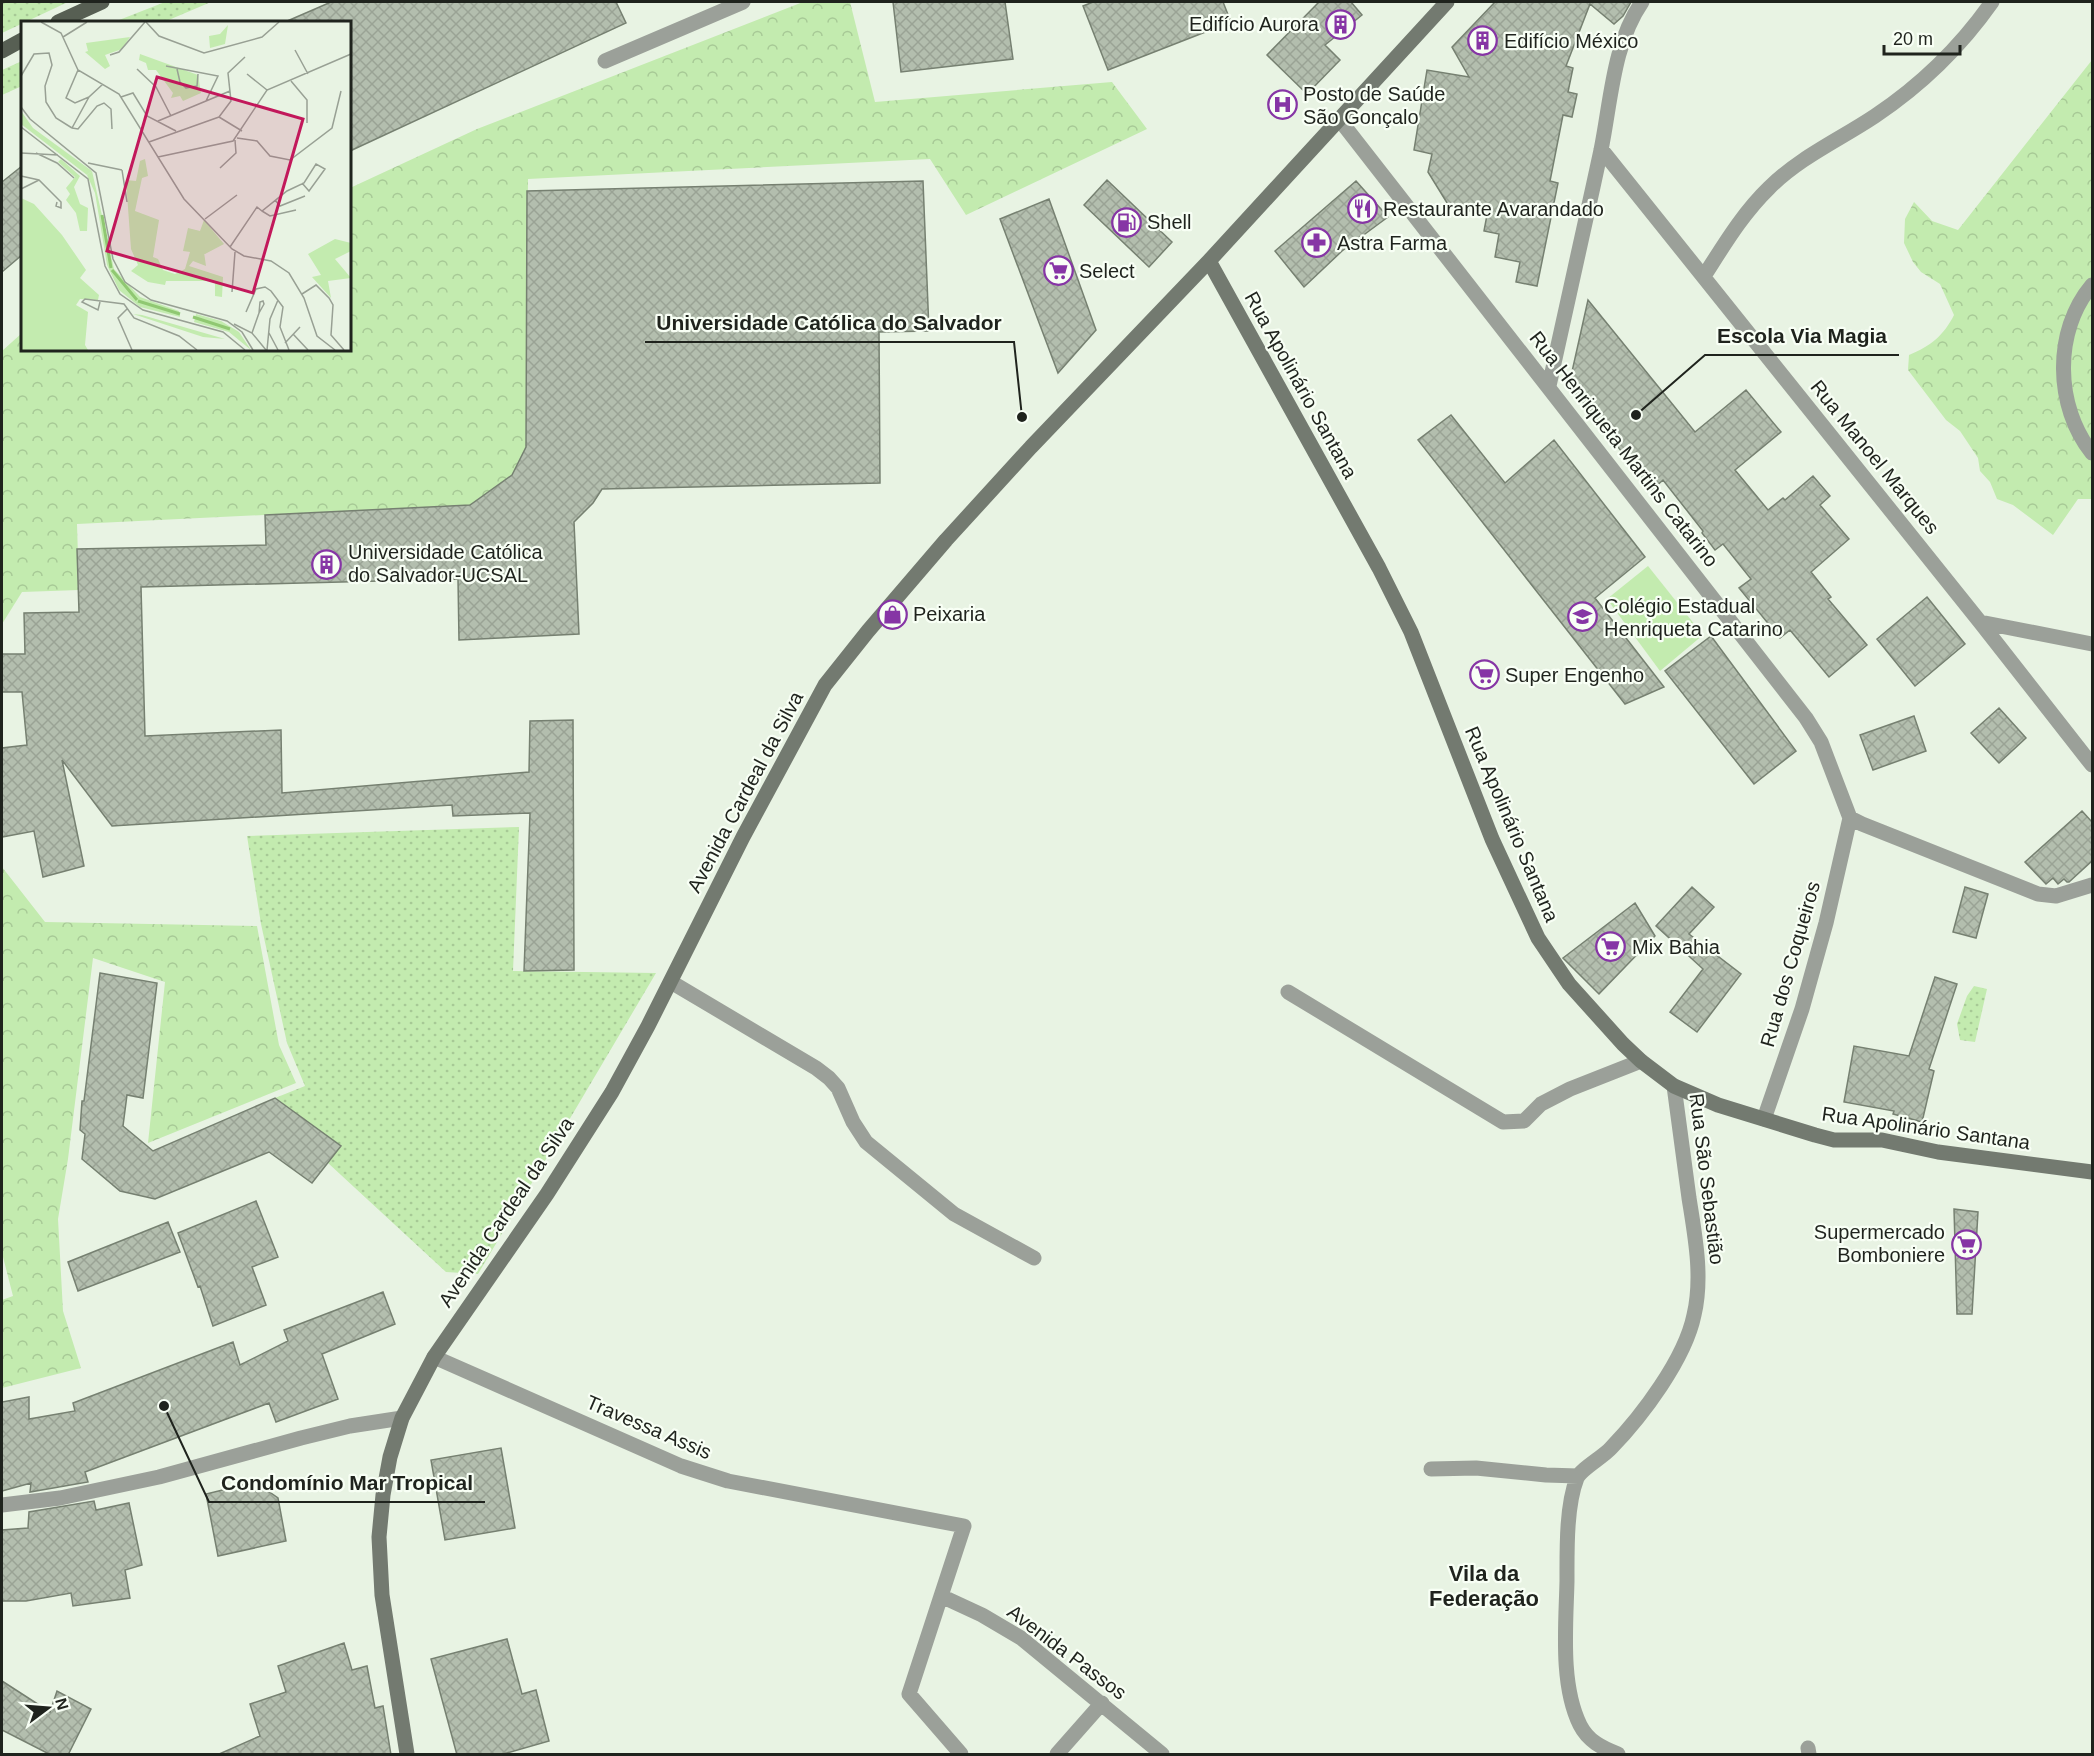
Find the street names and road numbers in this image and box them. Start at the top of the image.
street label: Rua Apolinário Santana [1240,288,1362,483]
street label: Rua Henriqueta Martins Catarino [1525,327,1723,571]
street label: Rua Manoel Marques [1806,376,1944,538]
street label: Avenida Cardeal da Silva [683,687,808,896]
street label: Rua Apolinário Santana [1461,723,1564,926]
street label: Rua dos Coqueiros [1756,879,1824,1049]
street label: Rua São Sebastião [1686,1092,1728,1266]
street label: Rua Apolinário Santana [1820,1102,2032,1154]
street label: Avenida Cardeal da Silva [434,1112,578,1311]
street label: Travessa Assis [583,1391,715,1463]
street label: Avenida Passos [1003,1600,1131,1704]

